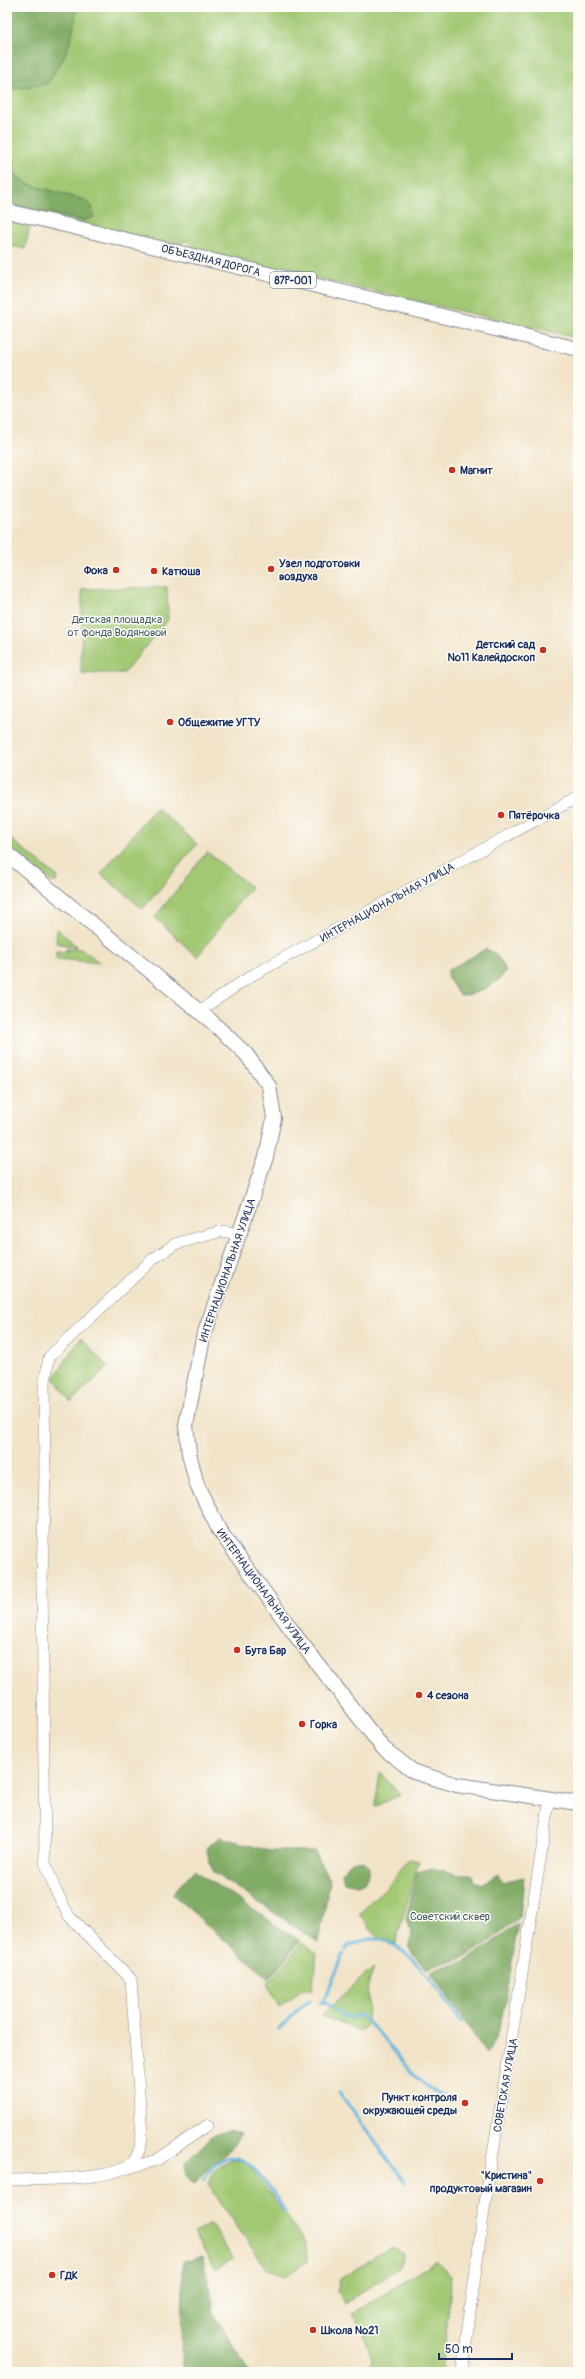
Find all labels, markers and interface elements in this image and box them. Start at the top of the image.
street label: ОБЪЕЗДНАЯ ДОРОГА [160,242,262,279]
road number: 87Р-001 [270,272,316,288]
place label: Магнит [460,464,493,477]
marker: Магнит [447,465,457,475]
place label: Узел подготовки воздуха [279,557,360,583]
place label: Фока [83,564,108,577]
marker: Узел подготовки воздуха [266,564,276,574]
marker: Фока [111,565,121,575]
place label: Катюша [162,565,200,578]
marker: Катюша [149,566,159,576]
park label: Детская площадка от фонда Водяновой [68,613,166,639]
place label: Детский сад №11 Калейдоскоп [447,638,535,664]
marker: Детский сад №11 Калейдоскоп [538,645,548,655]
place label: Общежитие УГТУ [178,716,261,729]
marker: Общежитие УГТУ [165,717,175,727]
place label: Пятёрочка [509,809,560,822]
marker: Пятёрочка [496,810,506,820]
street label: ИНТЕРНАЦИОНАЛЬНАЯ УЛИЦА [318,860,457,945]
street label: ИНТЕРНАЦИОНАЛЬНАЯ УЛИЦА [197,1197,258,1344]
street label: ИНТЕРНАЦИОНАЛЬНАЯ УЛИЦА [214,1526,313,1656]
place label: Бута Бар [245,1644,286,1657]
marker: Бута Бар [232,1645,242,1655]
place label: 4 сезона [426,1689,469,1702]
marker: 4 сезона [414,1690,424,1700]
place label: Горка [310,1718,337,1731]
marker: Горка [297,1719,307,1729]
park label: Советский сквер [410,1910,490,1923]
street label: СОВЕТСКАЯ УЛИЦА [491,2037,520,2133]
place label: Пункт контроля окружающей среды [362,2091,457,2117]
marker: Пункт контроля окружающей среды [460,2098,470,2108]
place label: "Кристина" продуктовый магазин [430,2169,533,2195]
marker: "Кристина" продуктовый магазин [535,2176,545,2186]
place label: ГДК [60,2269,78,2282]
marker: ГДК [47,2270,57,2280]
place label: Школа №21 [320,2324,379,2337]
marker: Школа №21 [308,2325,318,2335]
scale bar [439,2335,512,2361]
text: 50 m [445,2342,473,2357]

